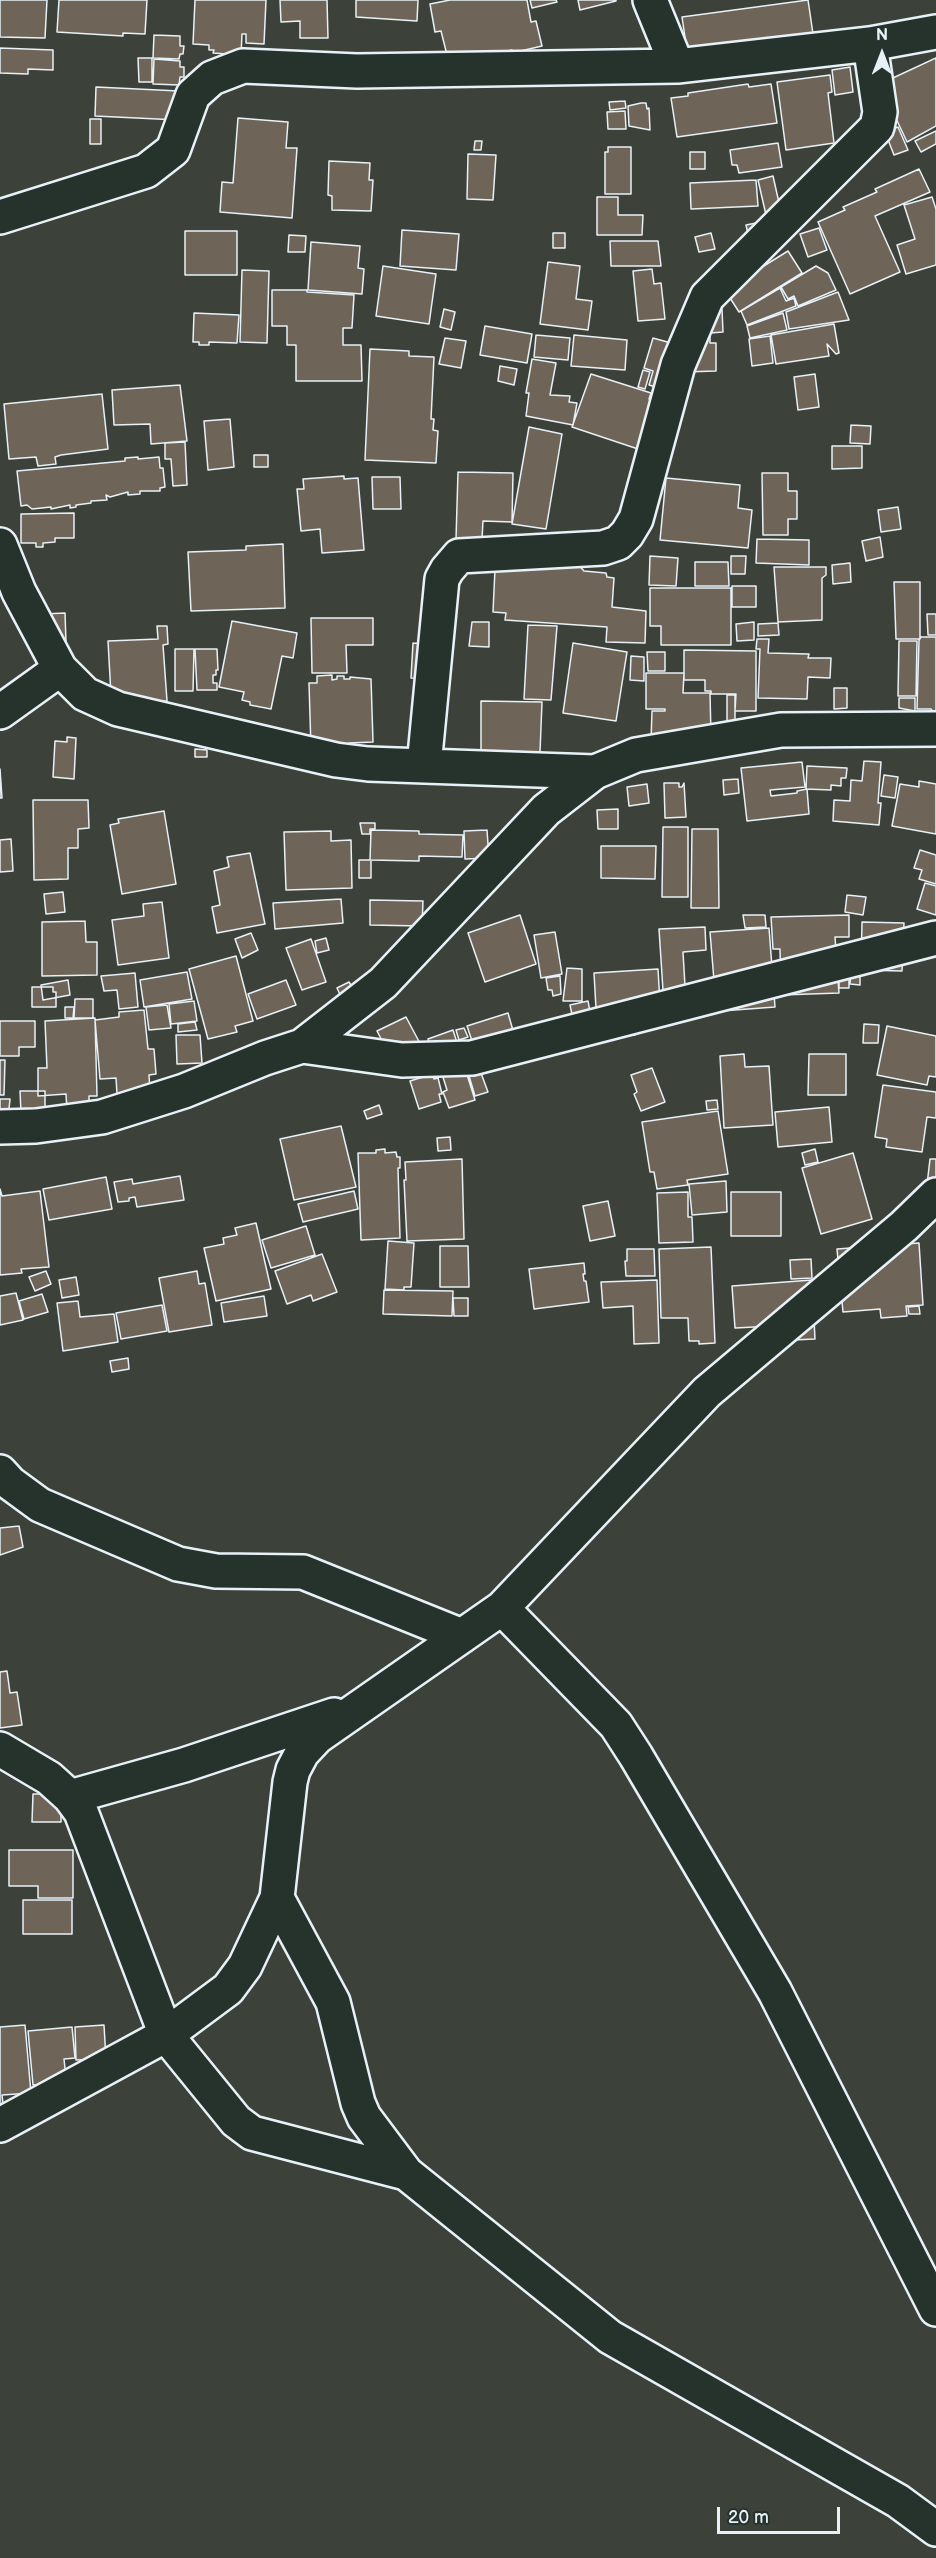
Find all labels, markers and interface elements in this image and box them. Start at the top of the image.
north arrow [852,24,912,84]
text: N [876,26,888,45]
scale bar [720,2495,843,2533]
text: 20 m [728,2507,769,2528]

